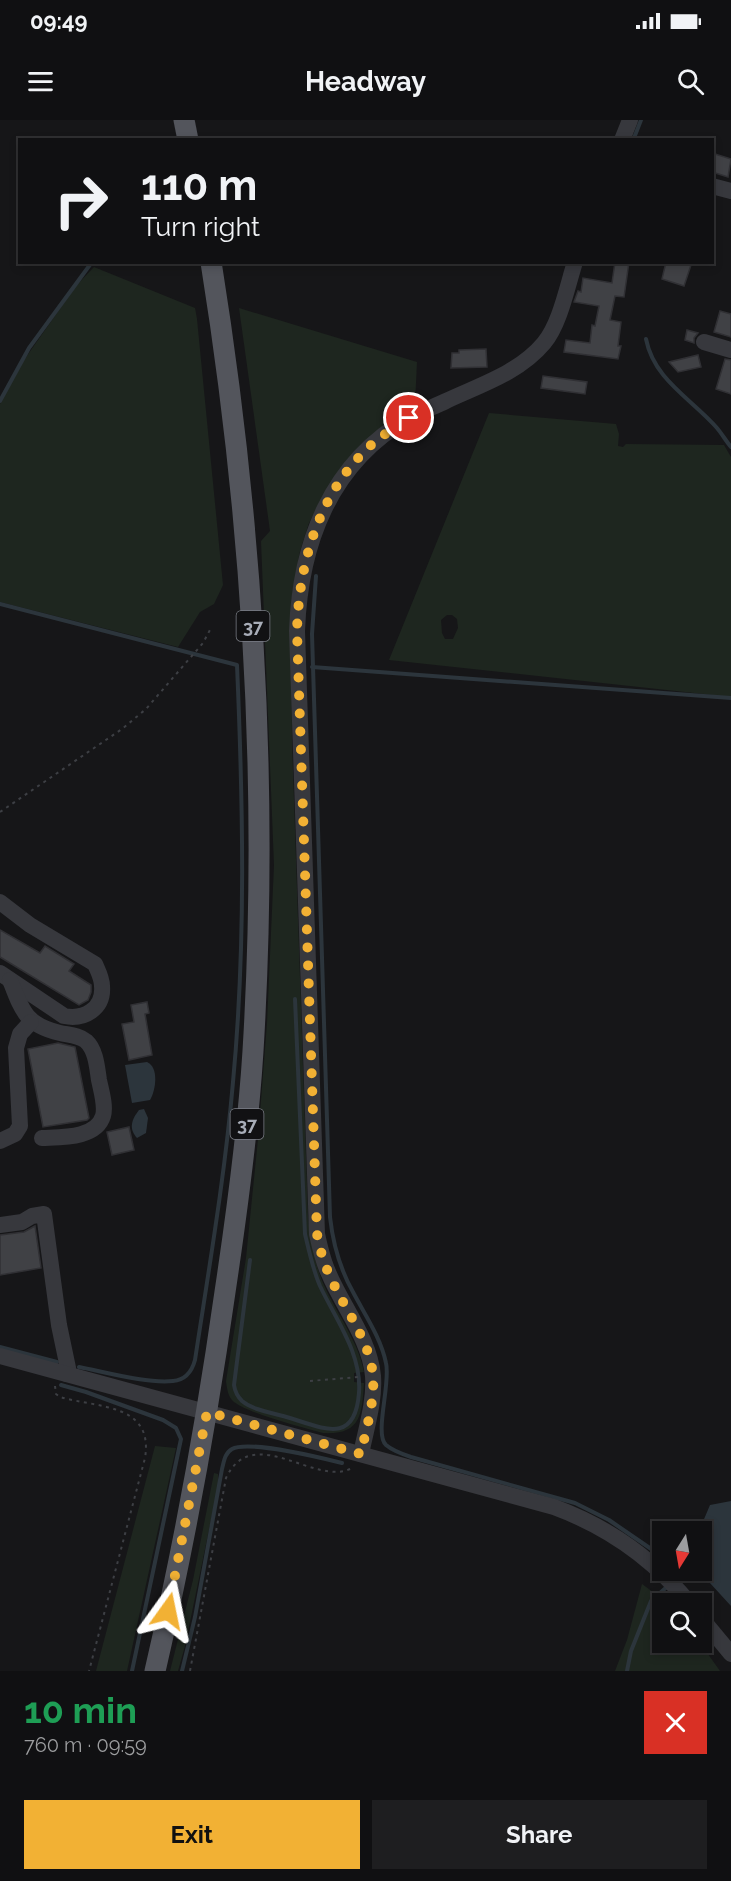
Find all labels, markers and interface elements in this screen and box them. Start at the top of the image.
text: 09:49 [30,8,87,34]
icon: menu [24,65,57,98]
icon: search [674,65,707,98]
text: Headway [305,66,426,97]
text: 110 m [141,161,257,210]
icon: right [42,162,120,240]
text: Turn right [141,211,260,242]
pin [383,392,434,443]
icon: arrive [392,401,425,434]
road number: 37 [236,611,270,641]
road number: 37 [230,1109,264,1139]
north arrow [652,1521,712,1581]
map controls [652,1521,712,1653]
position arrow [136,1579,200,1643]
button: search [652,1593,712,1653]
text: 10 min [24,1689,137,1731]
button: close [644,1691,707,1754]
text: 760 m · 09:59 [24,1733,147,1757]
button: Exit [24,1800,360,1869]
button: Share [372,1800,707,1869]

